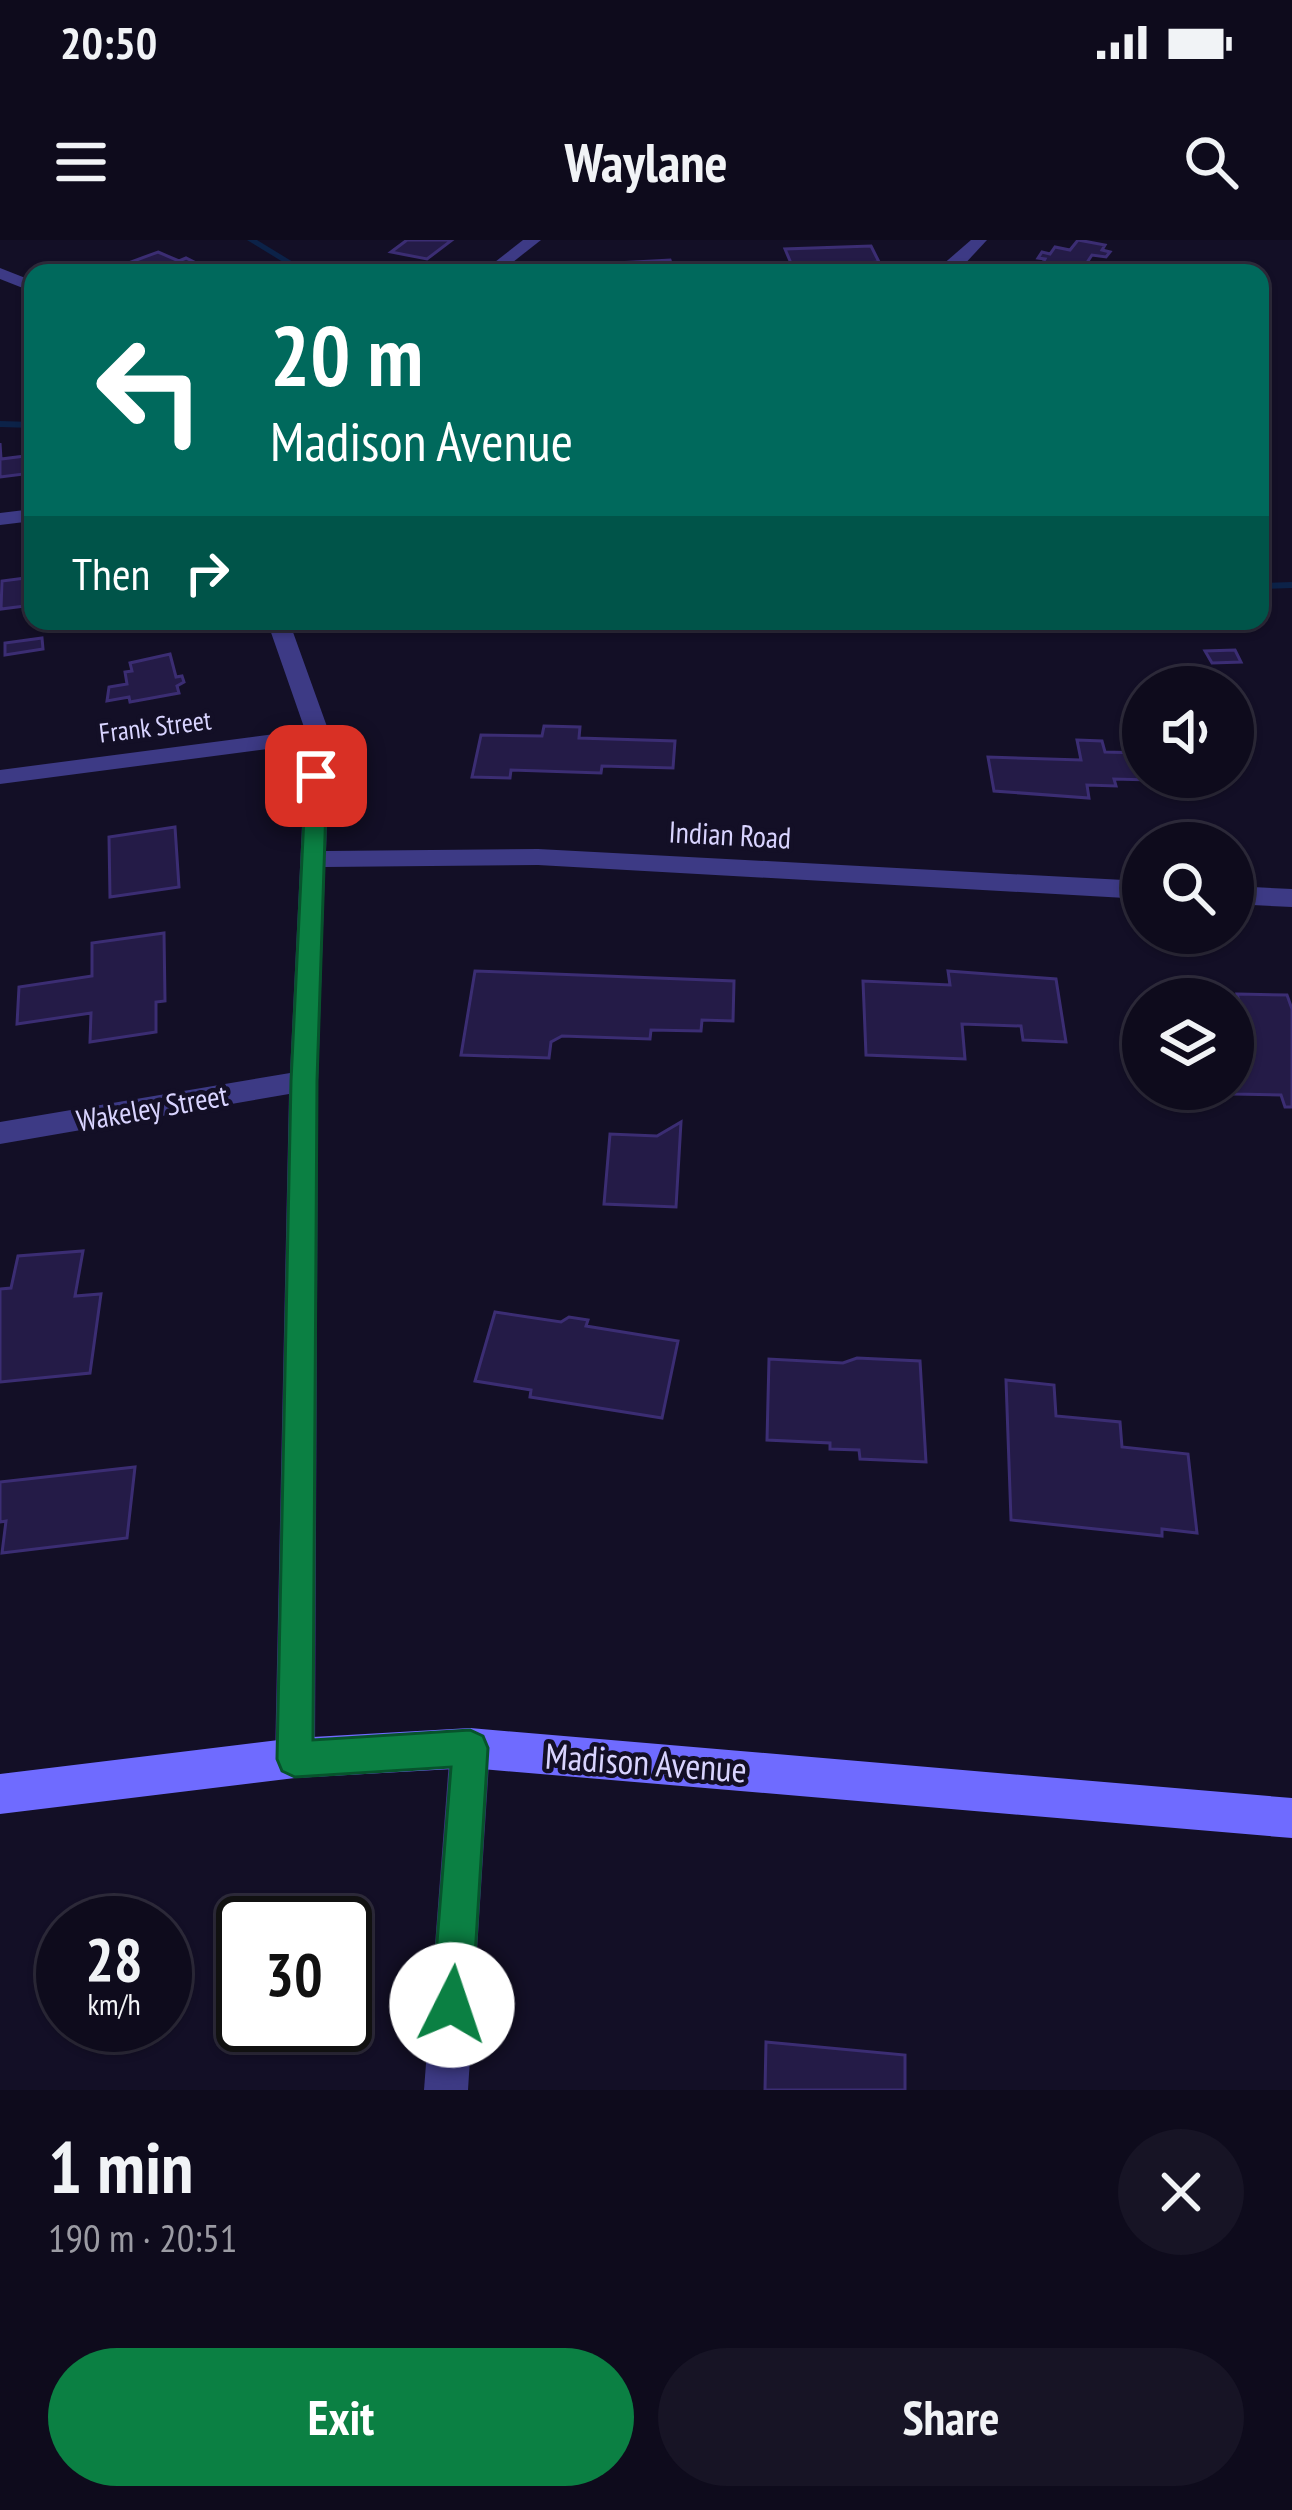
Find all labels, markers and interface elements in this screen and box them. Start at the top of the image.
text: 20:50 [60,13,157,71]
text: Waylane [564,127,728,197]
icon: menu [48,129,114,195]
icon: search [1178,129,1244,195]
text: 20 m [270,300,423,409]
icon: left [72,312,228,468]
text: Madison Avenue [270,406,573,476]
icon: right [174,540,240,606]
text: Then [72,544,150,602]
map controls [1122,666,1254,1110]
button: sound [1122,666,1254,798]
street label: Frank Street [97,702,214,750]
pin [265,725,367,827]
icon: arrive [283,743,349,809]
street label: Indian Road [668,811,792,857]
button: search [1122,822,1254,954]
button: layers [1122,978,1254,1110]
street label: Wakeley Street [73,1074,231,1139]
street label: Madison Avenue [544,1732,748,1792]
speed limit sign: 30 [216,1896,372,2052]
text: 28 [85,1920,143,1998]
position arrow [389,1942,515,2068]
text: km/h [87,1984,141,2023]
text: 1 min [48,2120,193,2213]
button: close [1118,2129,1244,2255]
text: 190 m · 20:51 [48,2212,237,2263]
button: Exit [48,2348,634,2486]
button: Share [658,2348,1244,2486]

